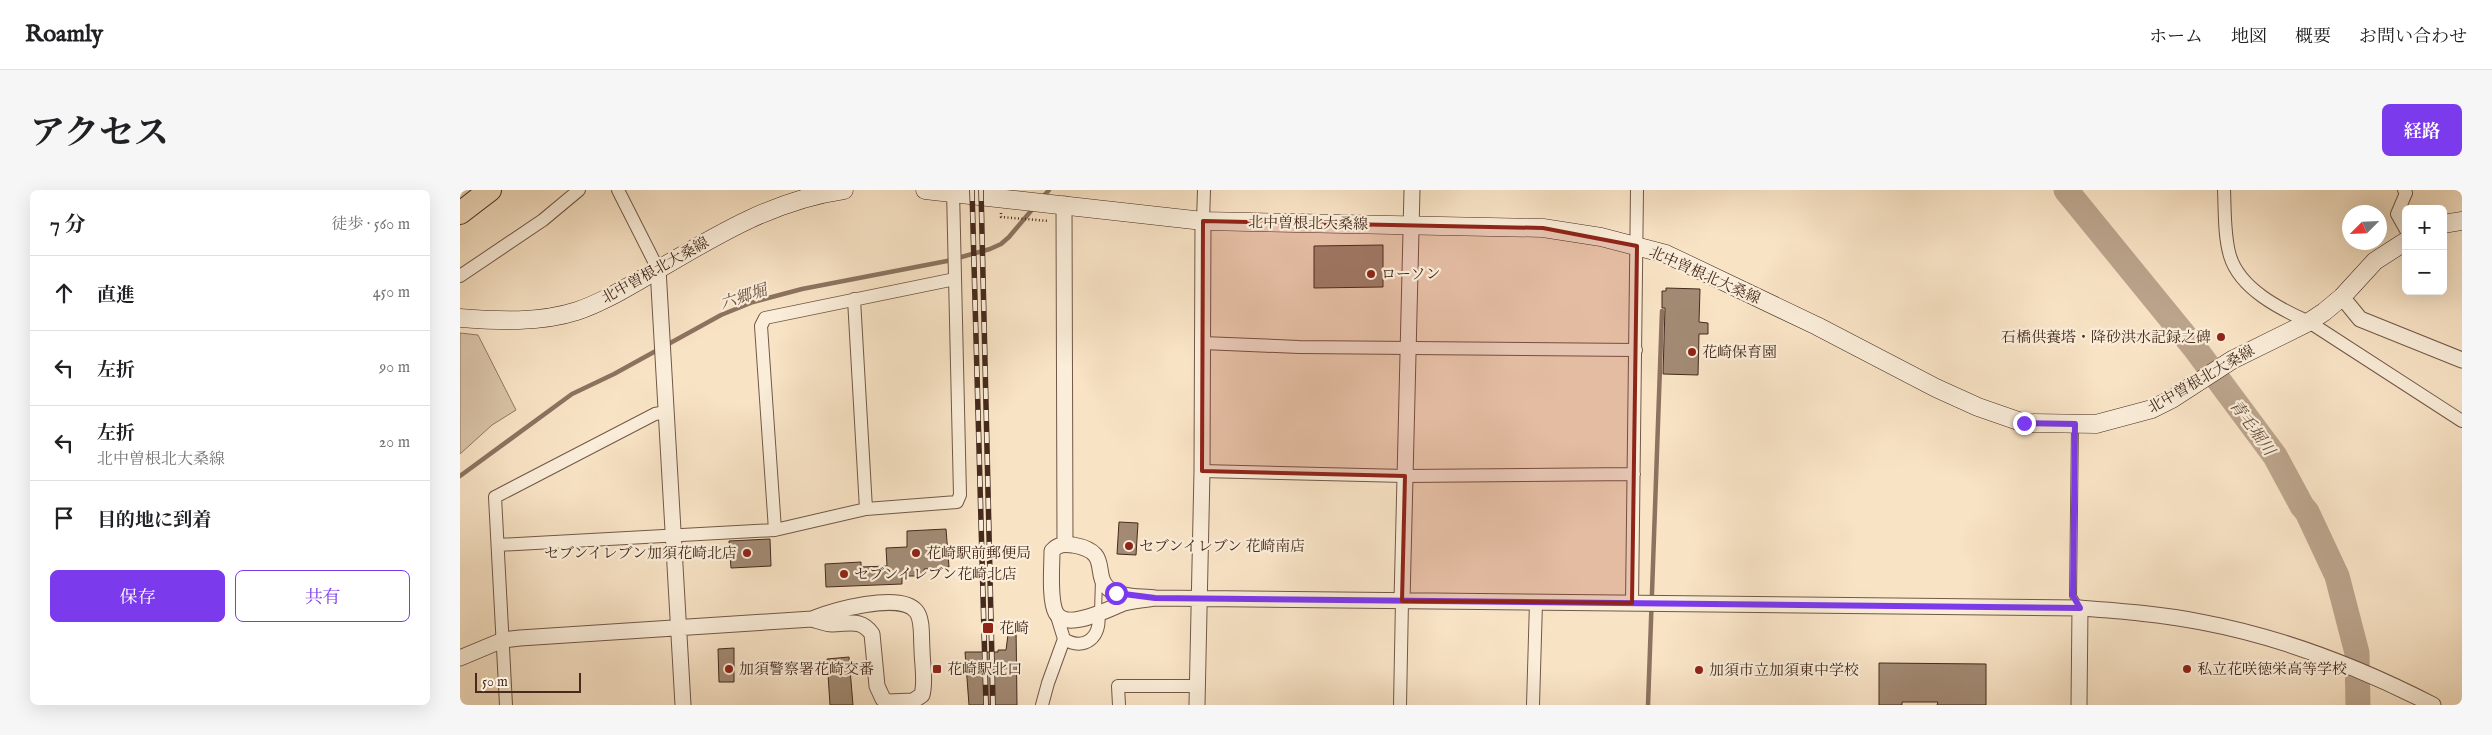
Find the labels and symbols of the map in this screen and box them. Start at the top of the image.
north arrow [2342,205,2387,250]
street label: 北中曽根北大桑線 [1248,213,1368,234]
street label: 北中曽根北大桑線 [598,233,712,308]
street label: 北中曽根北大桑線 [1646,242,1763,309]
place label: ローソン [1381,265,1440,284]
marker: ローソン [1365,268,1377,280]
water label: 六郷堀 [718,280,772,315]
place label: 石橋供養塔・降砂洪水記録之碑 [2001,328,2211,347]
marker: 石橋供養塔・降砂洪水記録之碑 [2215,331,2227,343]
street label: 北中曽根北大桑線 [2145,341,2258,418]
place label: 花崎保育園 [1702,343,1777,362]
marker: 花崎保育園 [1686,346,1698,358]
water label: 青毛堀川 [2224,396,2279,462]
route end [2013,412,2036,435]
place label: セブンイレブン 花崎南店 [1139,537,1305,556]
marker: セブンイレブン 花崎南店 [1123,540,1135,552]
place label: セブンイレブン加須花崎北店 [544,544,737,563]
place label: 花崎駅前郵便局 [926,544,1031,563]
marker: セブンイレブン加須花崎北店 [741,547,753,559]
marker: 花崎駅前郵便局 [910,547,922,559]
place label: セブンイレブン花崎北店 [854,565,1017,584]
marker: セブンイレブン花崎北店 [838,568,850,580]
route start [1105,582,1128,605]
place label: 花崎 [999,619,1029,638]
marker: 花崎 [981,621,995,635]
place label: 加須警察署花崎交番 [739,660,874,679]
place label: 花崎駅北口 [947,660,1022,679]
place label: 私立花咲徳栄高等学校 [2197,660,2347,679]
place label: 加須市立加須東中学校 [1709,661,1859,680]
marker: 加須警察署花崎交番 [723,663,735,675]
marker: 花崎駅北口 [931,663,943,675]
marker: 私立花咲徳栄高等学校 [2181,663,2193,675]
marker: 加須市立加須東中学校 [1693,664,1705,676]
scale bar [475,670,581,693]

